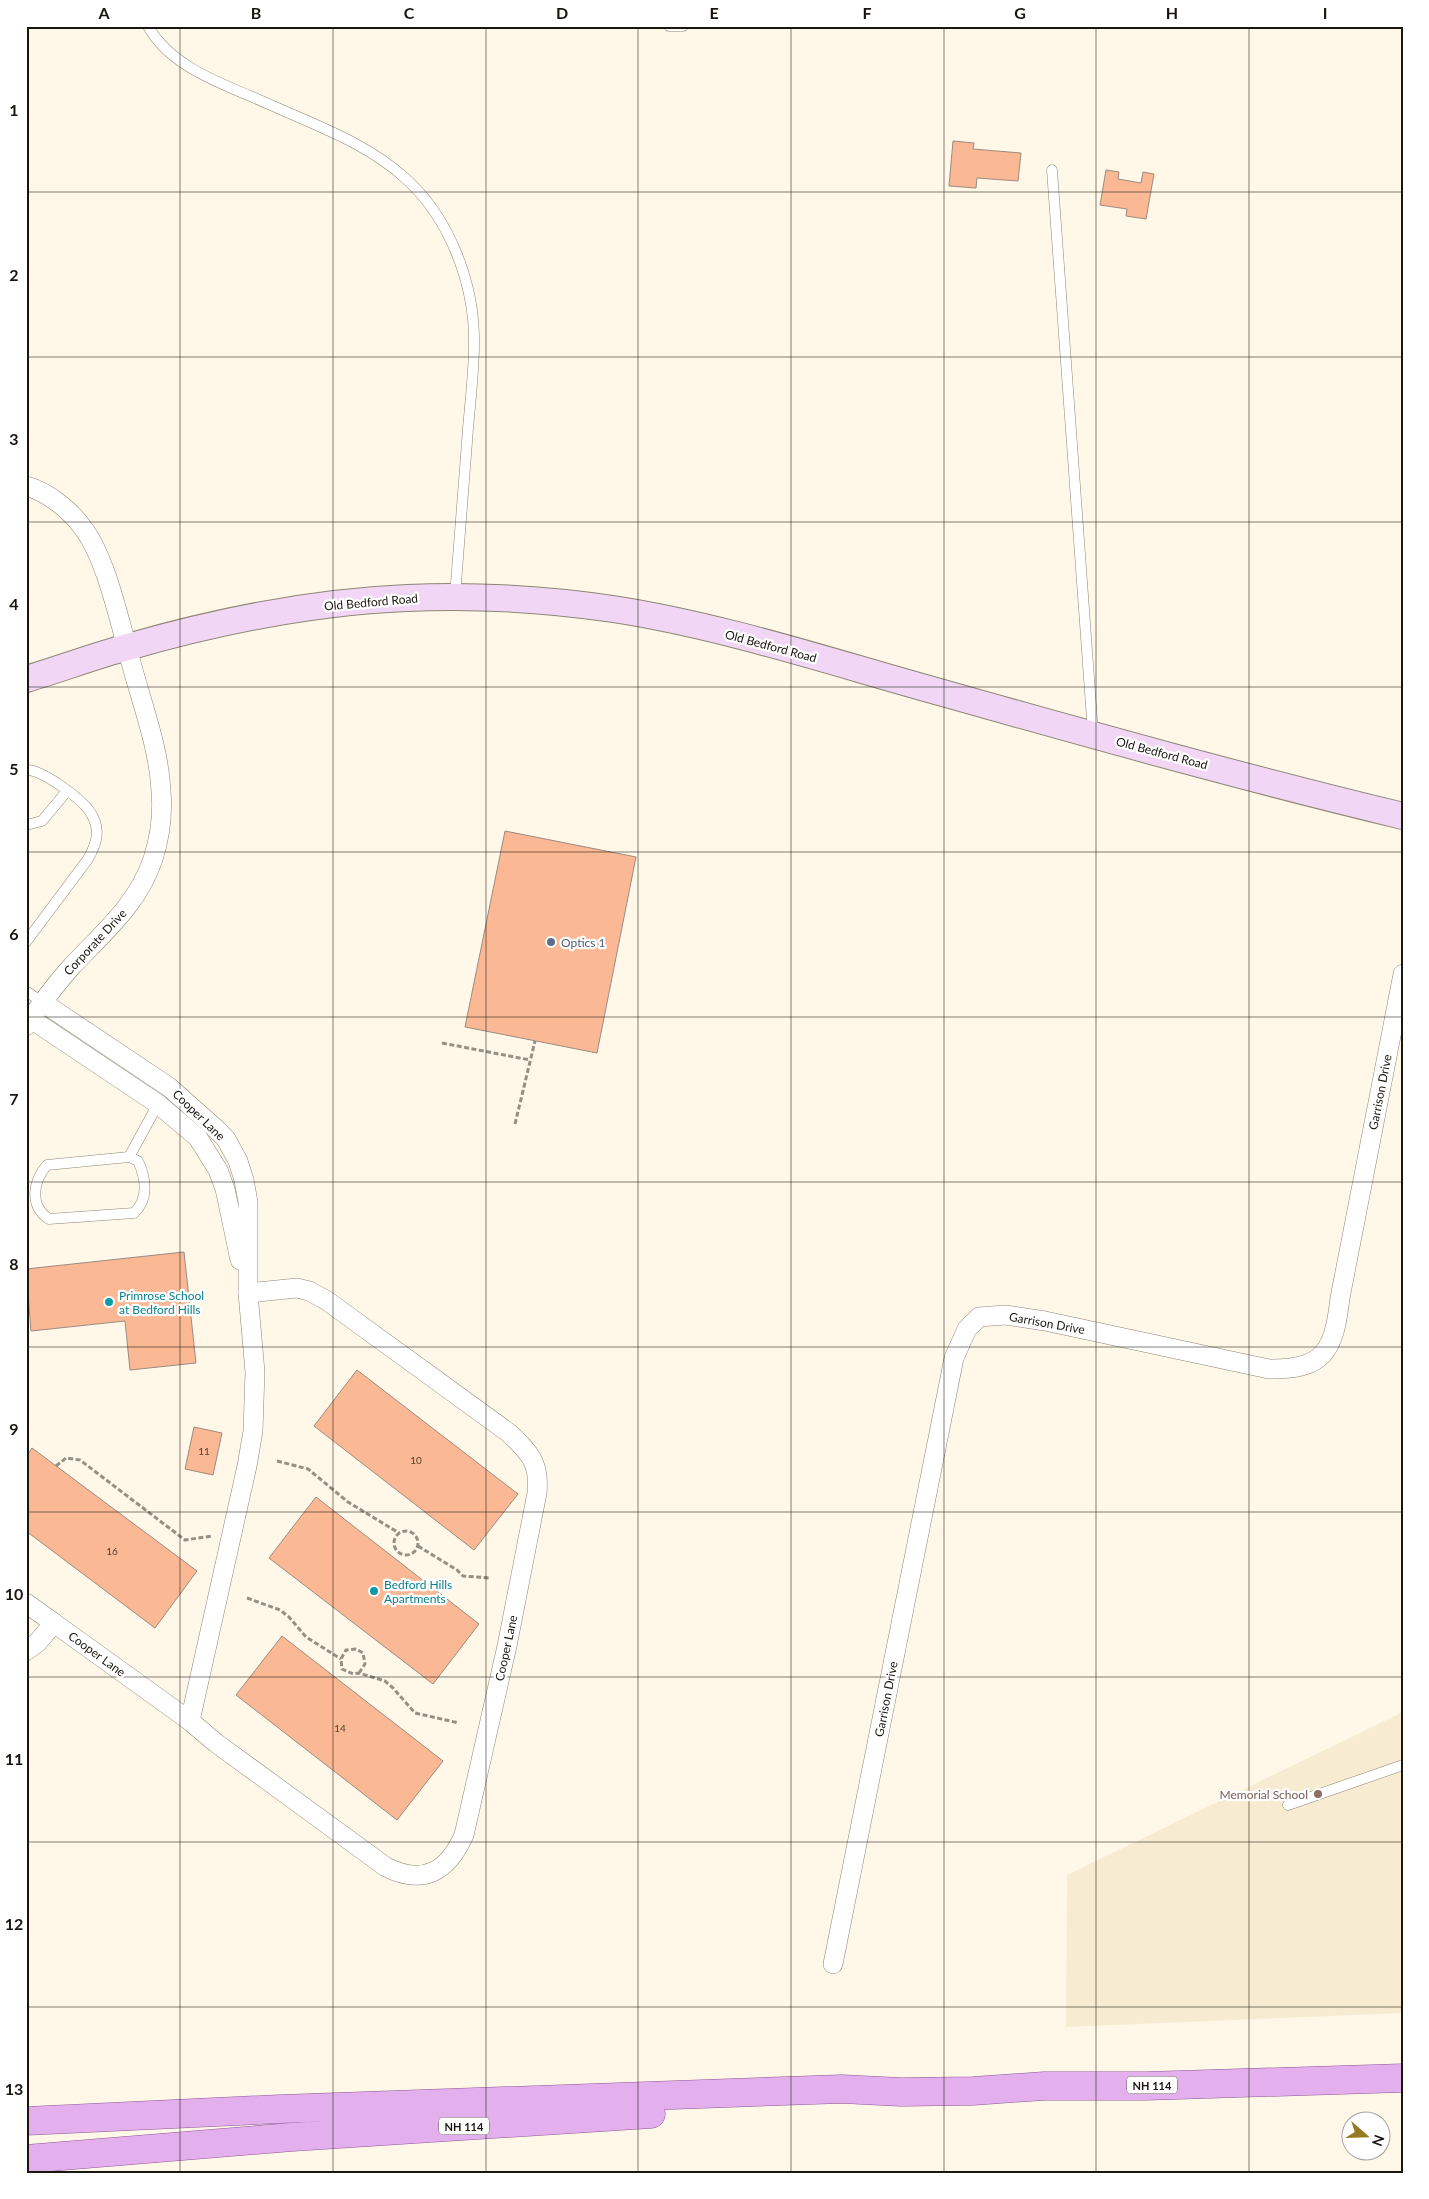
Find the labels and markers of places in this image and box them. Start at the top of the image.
place label: Optics 1 [561,935,606,950]
marker: Optics 1 [545,936,557,948]
place label: Primrose School at Bedford Hills [119,1288,204,1317]
marker: Primrose School at Bedford Hills [103,1296,115,1308]
place label: Bedford Hills Apartments [384,1577,452,1606]
marker: Bedford Hills Apartments [368,1585,380,1597]
place label: Memorial School [1220,1787,1308,1802]
marker: Memorial School [1312,1788,1324,1800]

